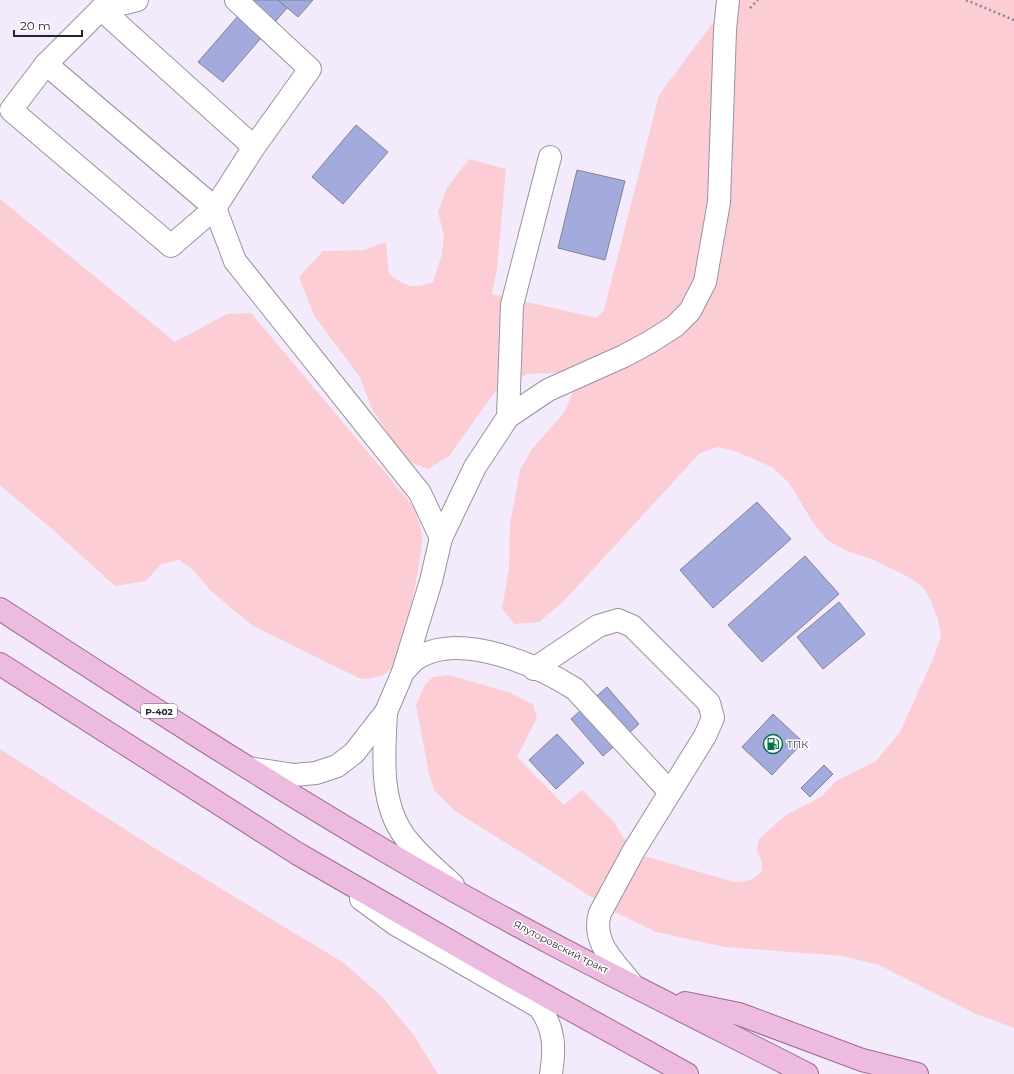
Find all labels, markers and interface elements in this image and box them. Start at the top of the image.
scale bar [14,12,82,38]
text: 20 m [20,18,51,33]
road number: Р-402 [141,704,177,718]
fuel station icon: ТПК [762,733,784,755]
place label: ТПК [787,738,808,751]
street label: Ялуторовский тракт [511,917,611,977]

